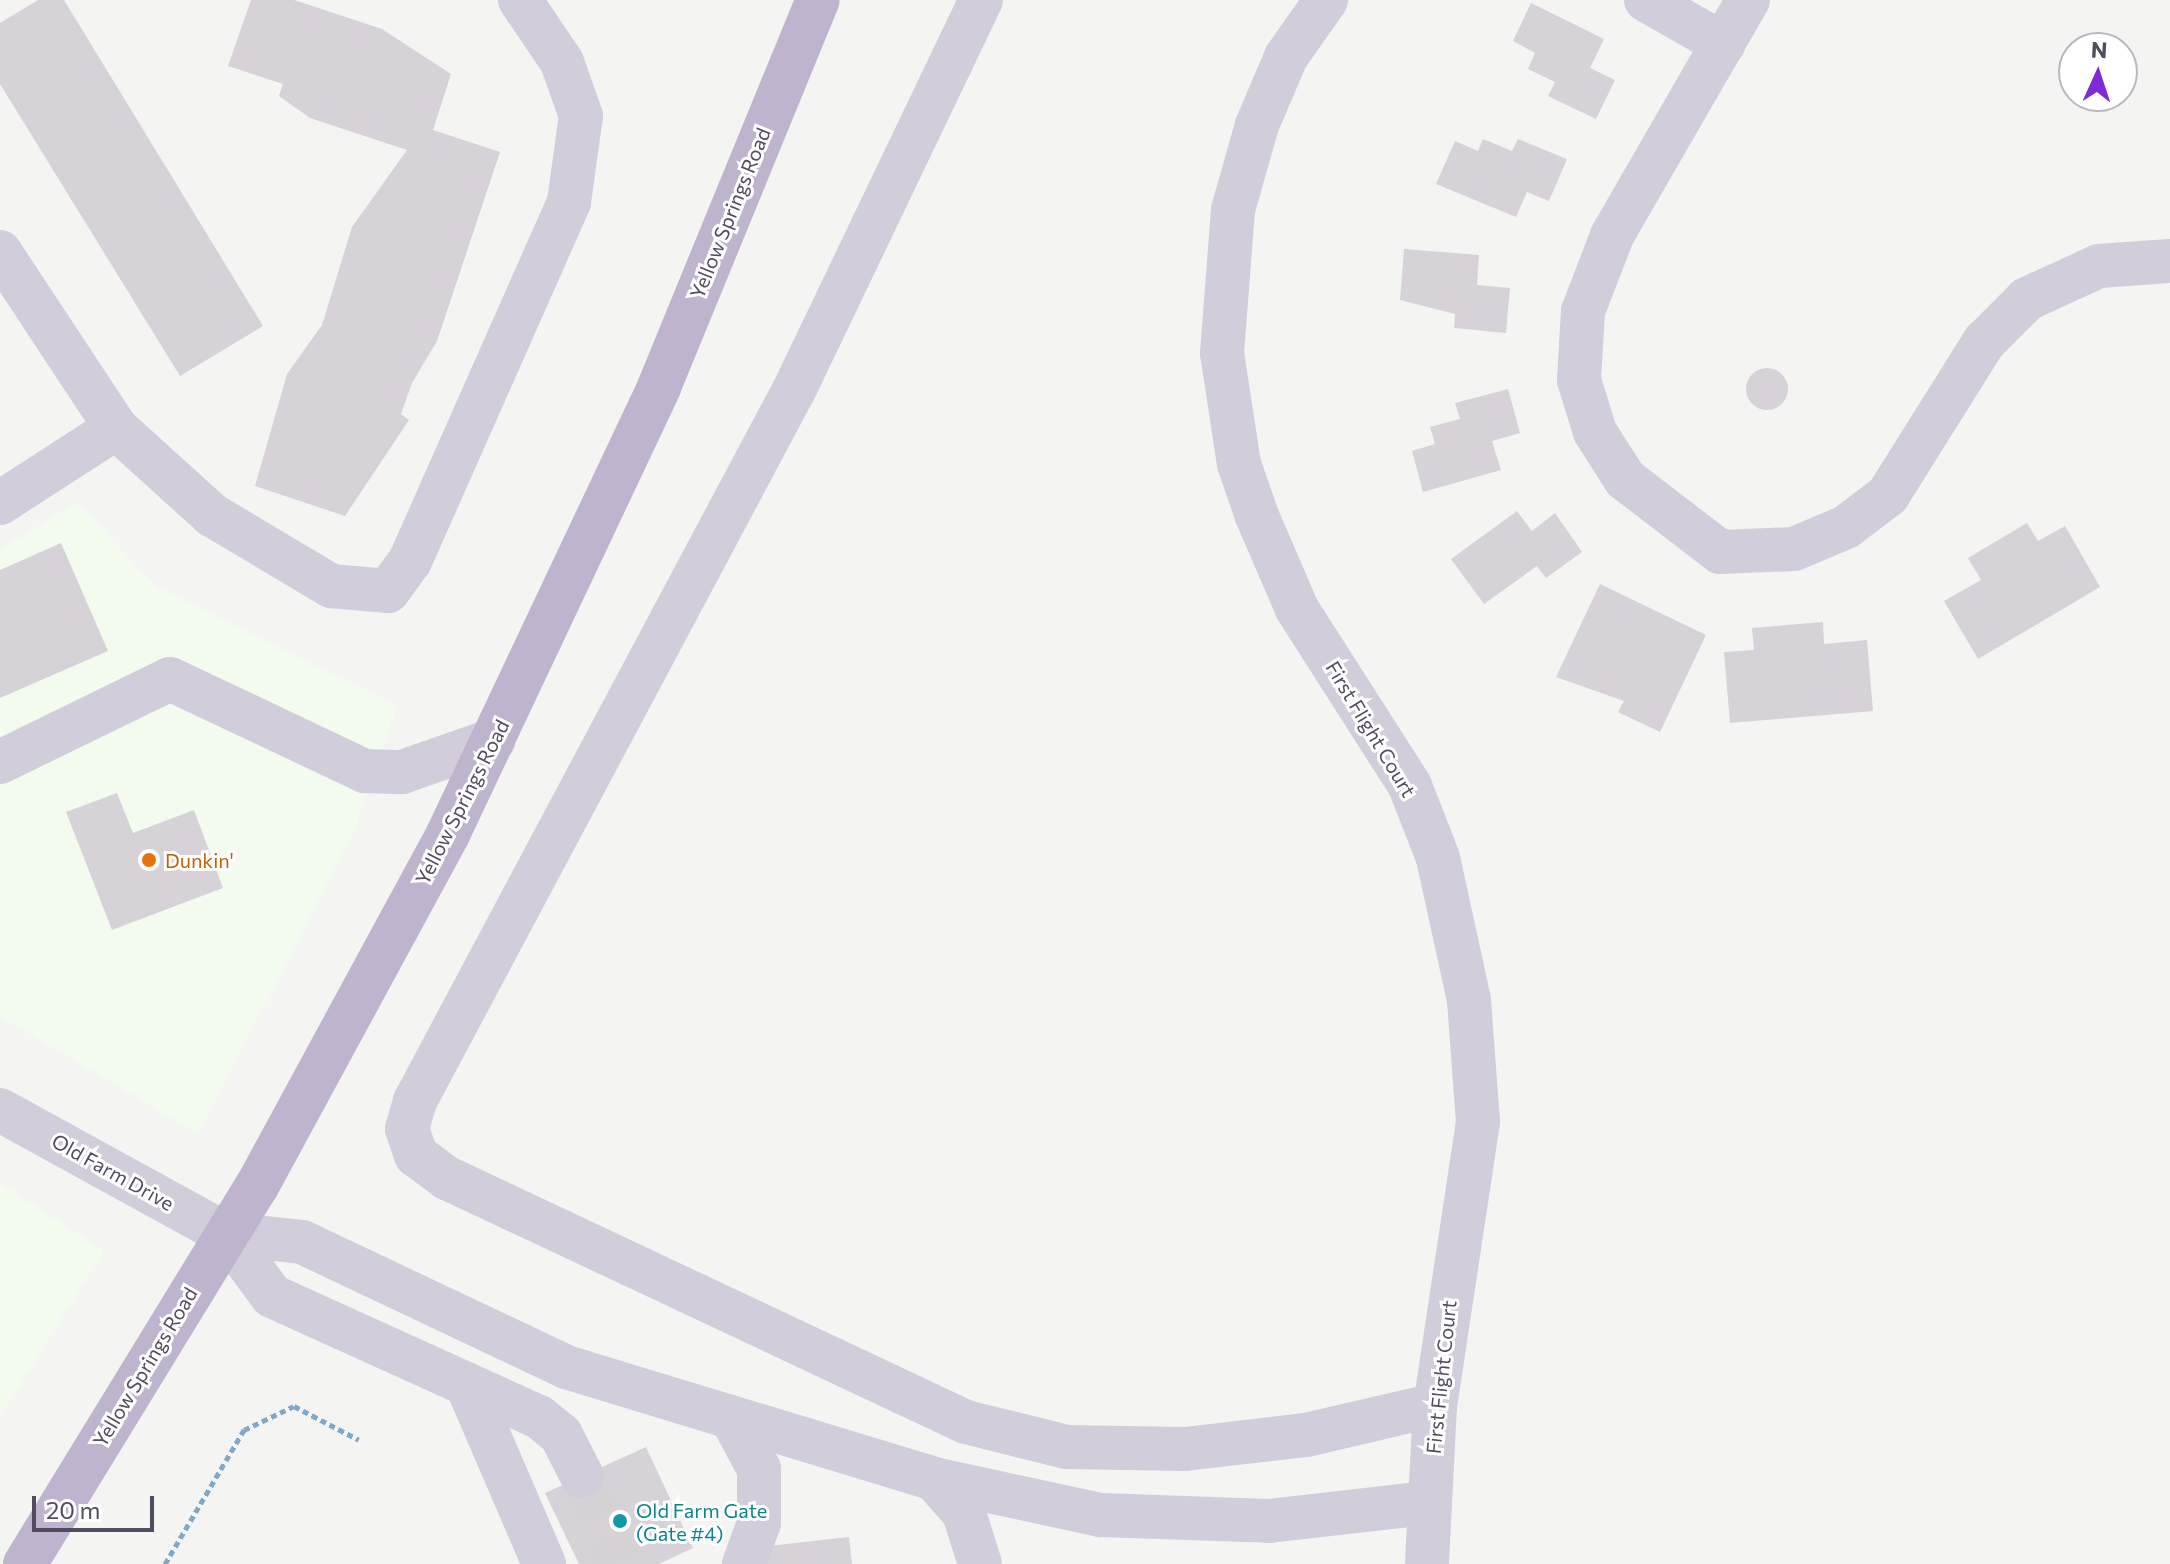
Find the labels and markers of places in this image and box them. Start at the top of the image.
place label: Dunkin' [165,848,234,872]
marker: Dunkin' [140,851,158,869]
place label: Old Farm Gate (Gate #4) [636,1498,767,1545]
marker: Old Farm Gate (Gate #4) [611,1512,629,1530]

